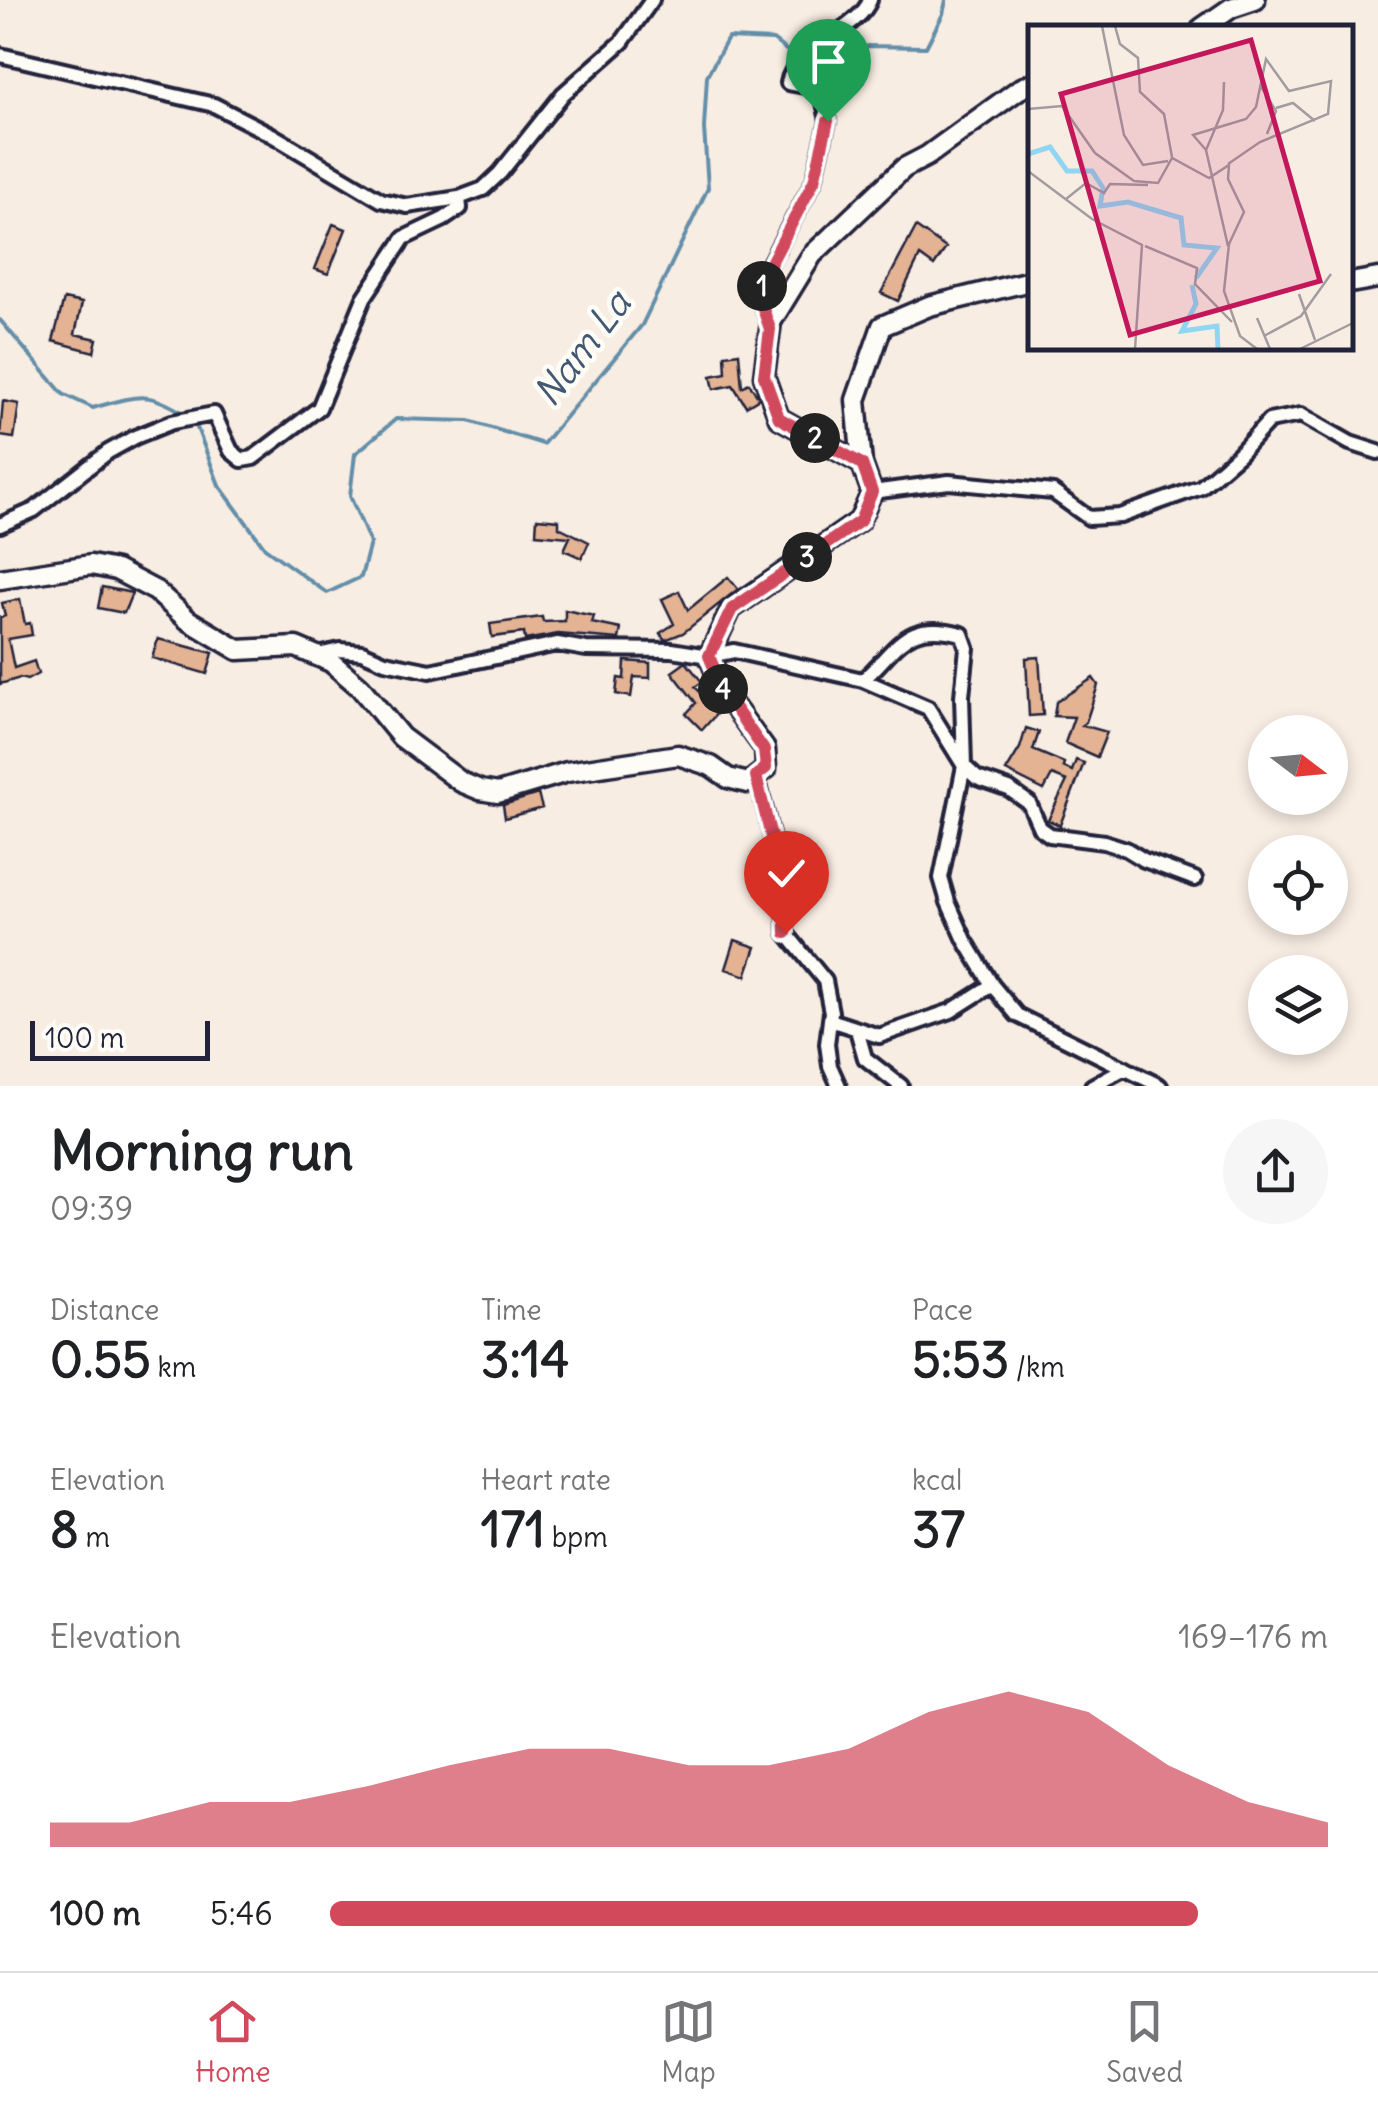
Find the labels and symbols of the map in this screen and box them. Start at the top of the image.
pin [786,19,871,122]
inset map [1028,25,1353,350]
pin: 1 [737,261,787,311]
water label: Nam La [523,279,642,415]
pin: 2 [790,413,840,463]
pin: 3 [782,532,832,582]
pin: 4 [698,664,748,714]
north arrow [1248,715,1348,815]
pin [744,831,829,934]
scale bar [30,1016,210,1060]

